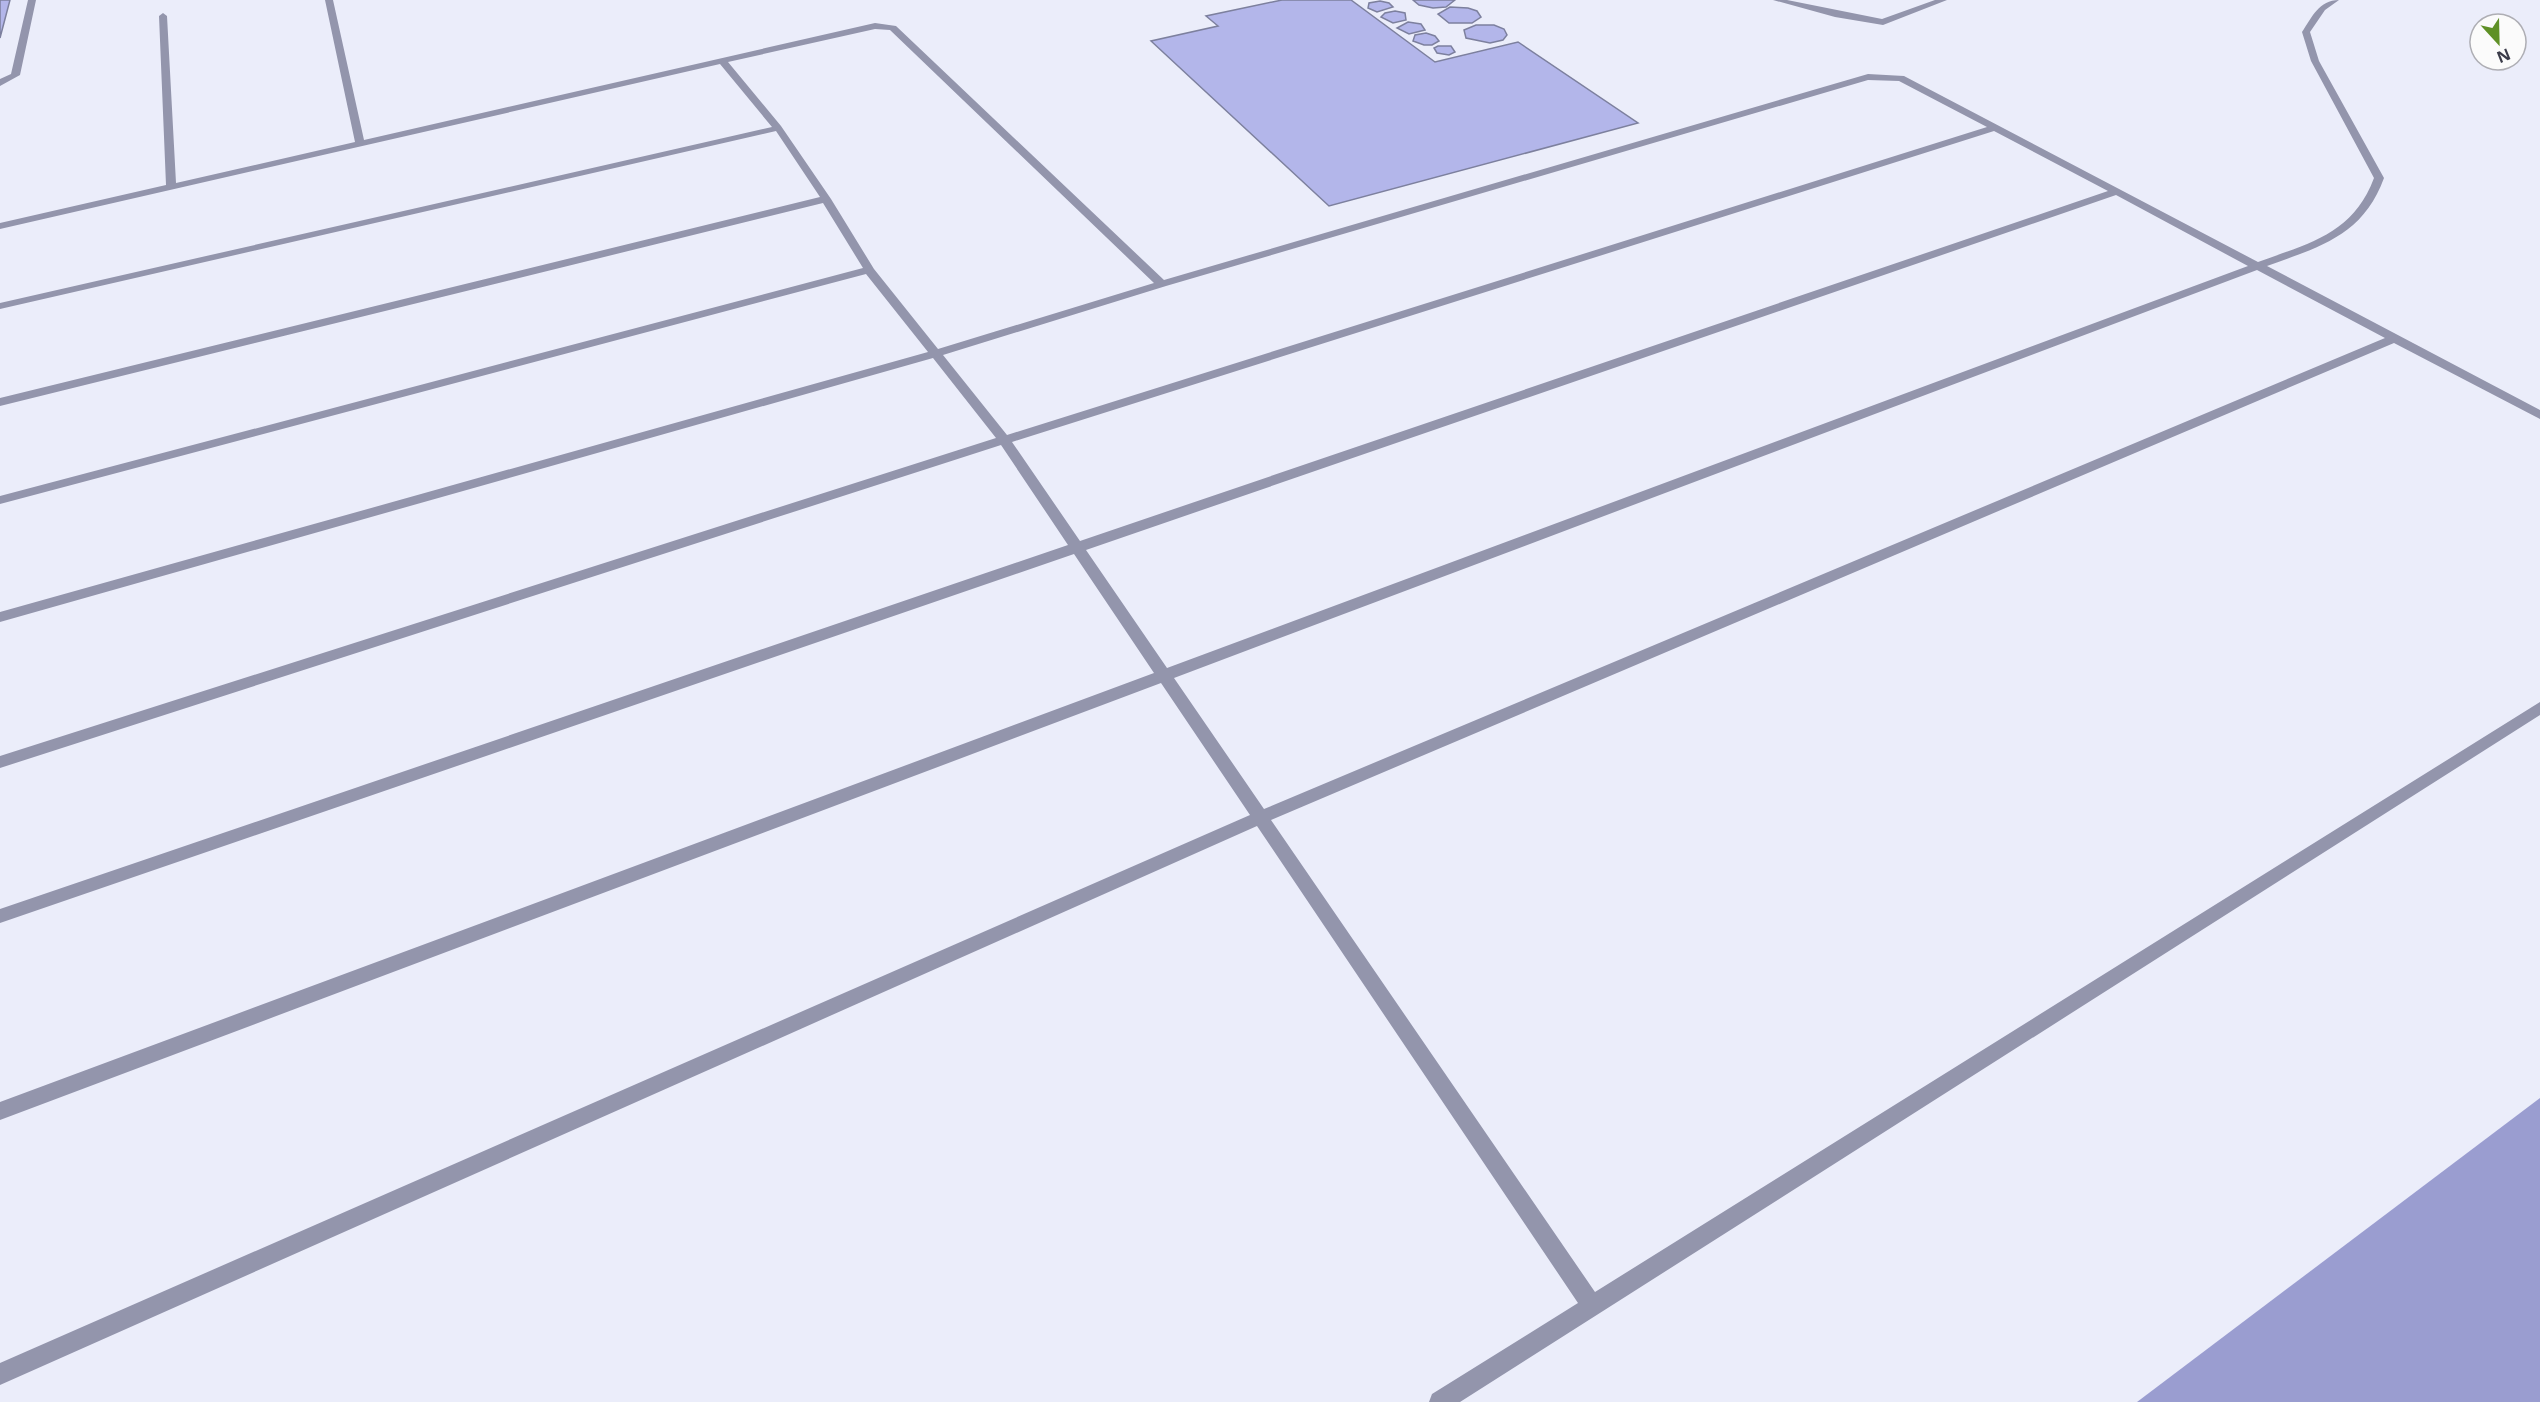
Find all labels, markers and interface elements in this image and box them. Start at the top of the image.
north arrow [2468,12,2528,72]
text: N [2493,43,2514,69]

